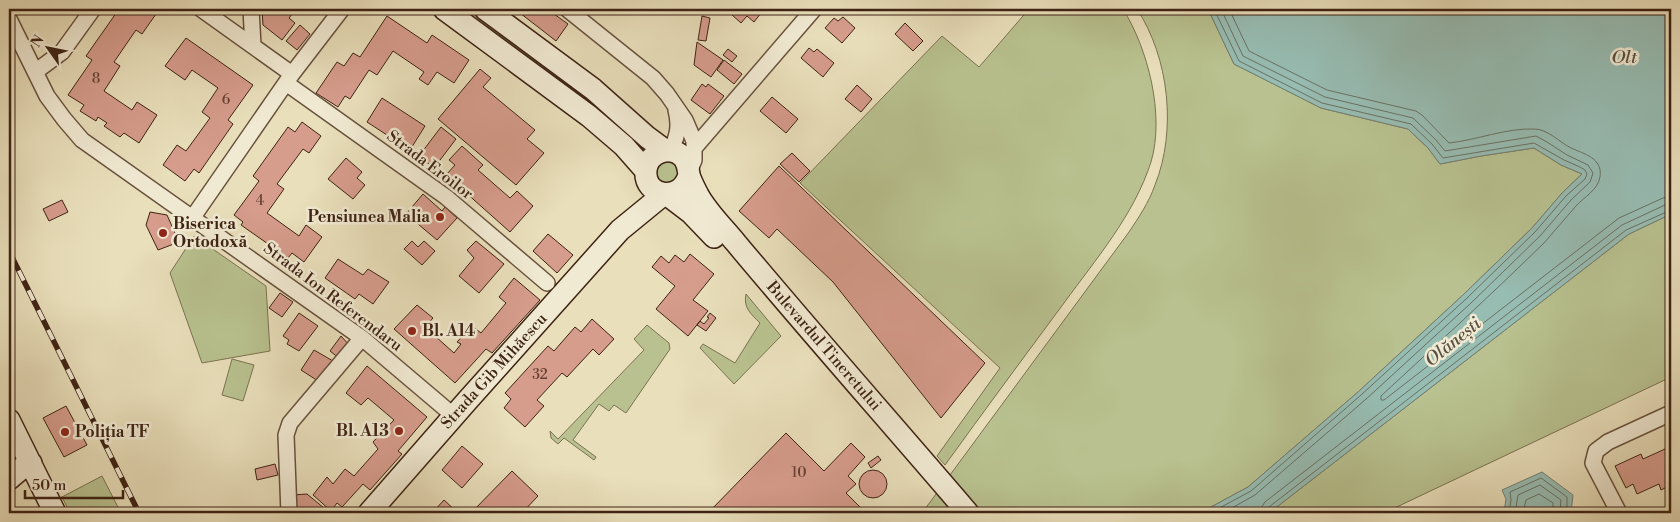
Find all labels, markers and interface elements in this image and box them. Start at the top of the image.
north arrow [22,22,72,72]
text: N [27,32,49,51]
water label: Olt [1611,46,1638,69]
house number: 8 [92,70,100,88]
house number: 6 [222,91,231,109]
street label: Strada Eroilor [383,126,477,204]
house number: 4 [256,192,264,210]
place label: Pensiunea Malia [307,207,430,227]
marker: Pensiunea Malia [434,211,446,223]
place label: Biserica Ortodoxă [173,214,248,252]
marker: Biserica Ortodoxă [157,227,169,239]
street label: Strada Ion Referendaru [260,238,406,356]
street label: Bulevardul Tineretului [762,276,886,415]
street label: Strada Gib Mihăescu [437,309,551,433]
water label: Olănești [1420,312,1486,372]
place label: Bl. A14 [422,321,476,341]
marker: Bl. A14 [406,325,418,337]
house number: 32 [532,366,548,384]
place label: Bl. A13 [336,421,389,441]
place label: Poliția TF [75,422,150,443]
marker: Bl. A13 [393,425,405,437]
marker: Poliția TF [59,426,71,438]
house number: 10 [792,464,806,482]
scale bar [25,467,122,499]
text: 50 m [32,476,66,495]

